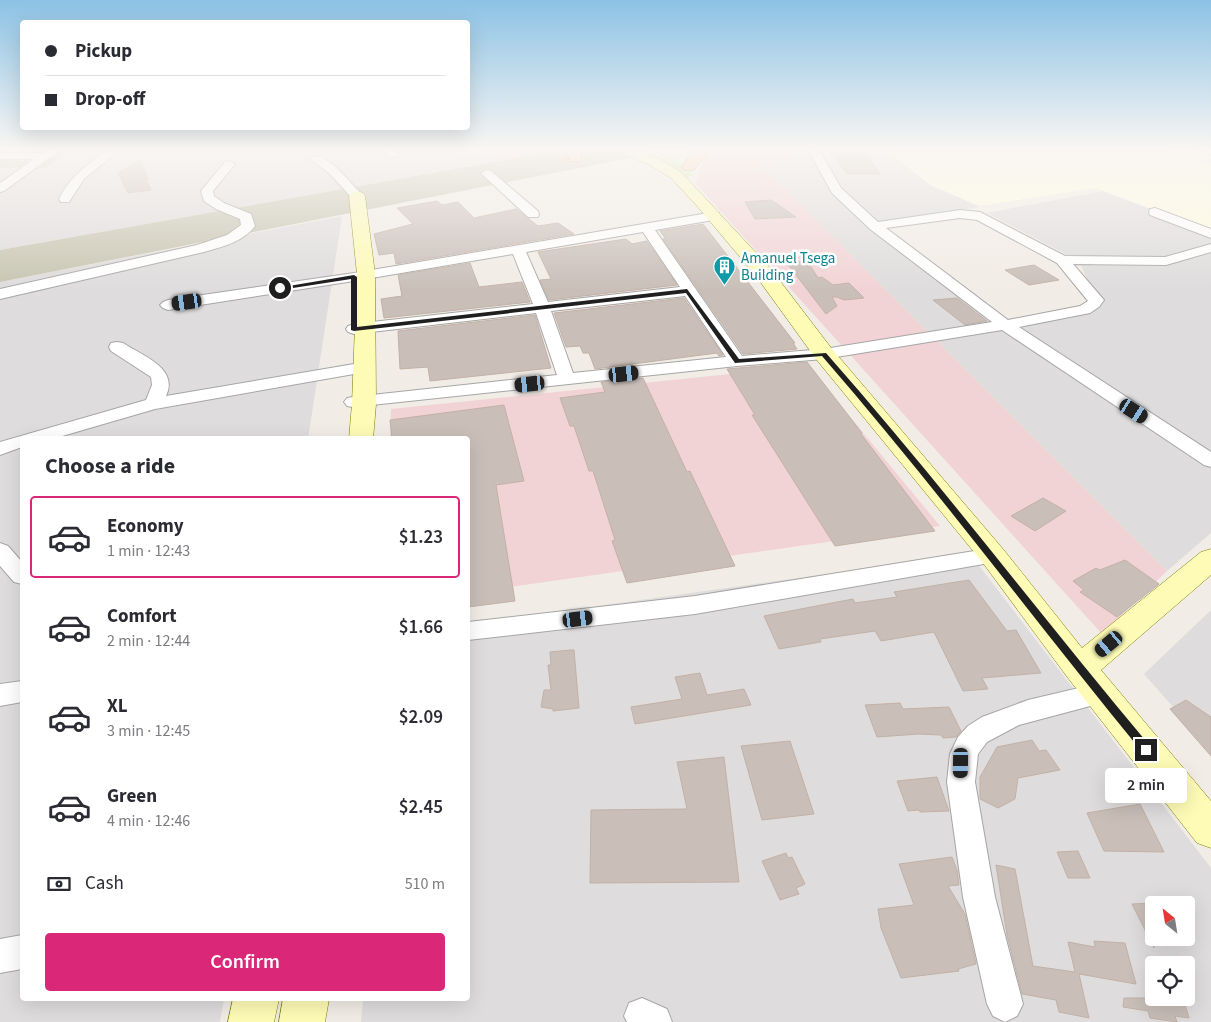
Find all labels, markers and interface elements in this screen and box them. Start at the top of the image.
text: Pickup [75,38,132,65]
text: Drop-off [75,86,145,113]
place label: Amanuel Tsega Building [741,248,835,286]
building icon: Amanuel Tsega Building [713,255,737,286]
route start [269,277,291,299]
car [171,292,202,312]
car [608,365,639,383]
car [514,375,545,393]
car [1117,397,1150,425]
text: Choose a ride [45,450,175,482]
text: Economy [107,513,184,540]
icon: car [47,515,92,560]
text: $1.23 [399,524,443,551]
text: 1 min · 12:43 [107,540,190,562]
text: Comfort [107,603,177,630]
icon: car [47,605,92,650]
car [562,610,593,628]
text: $1.66 [399,614,443,641]
car [1092,629,1125,659]
text: 2 min · 12:44 [107,630,190,652]
text: XL [107,693,128,720]
icon: car [47,695,92,740]
text: $2.09 [399,704,443,731]
text: 3 min · 12:45 [107,720,190,742]
route end [1135,739,1157,761]
car [953,748,968,778]
callout: 2 min [1105,768,1187,802]
text: 2 min [1127,774,1165,796]
text: Green [107,783,157,810]
icon: car [47,785,92,830]
text: $2.45 [399,794,443,821]
text: 4 min · 12:46 [107,810,190,832]
icon: cash [45,870,73,898]
text: Cash [85,870,124,897]
text: 510 m [405,873,445,895]
north arrow [1145,896,1195,946]
map controls [1145,896,1195,1006]
button: Confirm [45,933,445,991]
button: locate [1145,956,1195,1006]

